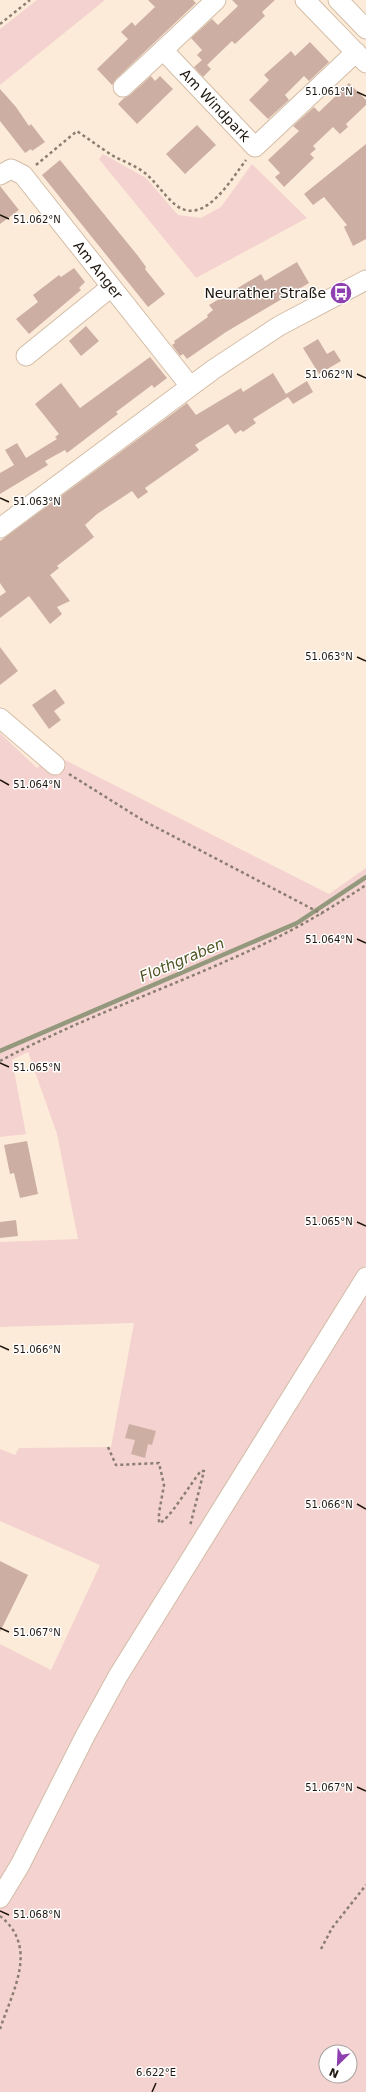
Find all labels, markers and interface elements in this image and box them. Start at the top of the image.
street label: Am Windpark [177,66,254,146]
text: 51.061°N [305,86,353,97]
text: 51.062°N [13,214,61,225]
street label: Am Anger [70,238,126,302]
bus stop icon: Neurather Straße [328,280,354,306]
place label: Neurather Straße [204,285,326,301]
text: 51.062°N [305,369,353,380]
text: 51.063°N [13,496,61,507]
text: 51.063°N [305,651,353,662]
text: 51.064°N [13,779,61,790]
water label: Flothgraben [137,934,227,986]
text: 51.064°N [305,934,353,945]
text: 51.065°N [13,1062,61,1073]
text: 51.065°N [305,1216,353,1227]
text: 51.066°N [13,1344,61,1355]
text: 51.066°N [305,1499,353,1510]
text: 51.067°N [13,1627,61,1638]
text: 51.067°N [305,1782,353,1793]
text: 51.068°N [13,1909,61,1920]
north arrow [318,2044,358,2084]
text: N [327,2065,341,2080]
text: 6.622°E [136,2067,176,2078]

